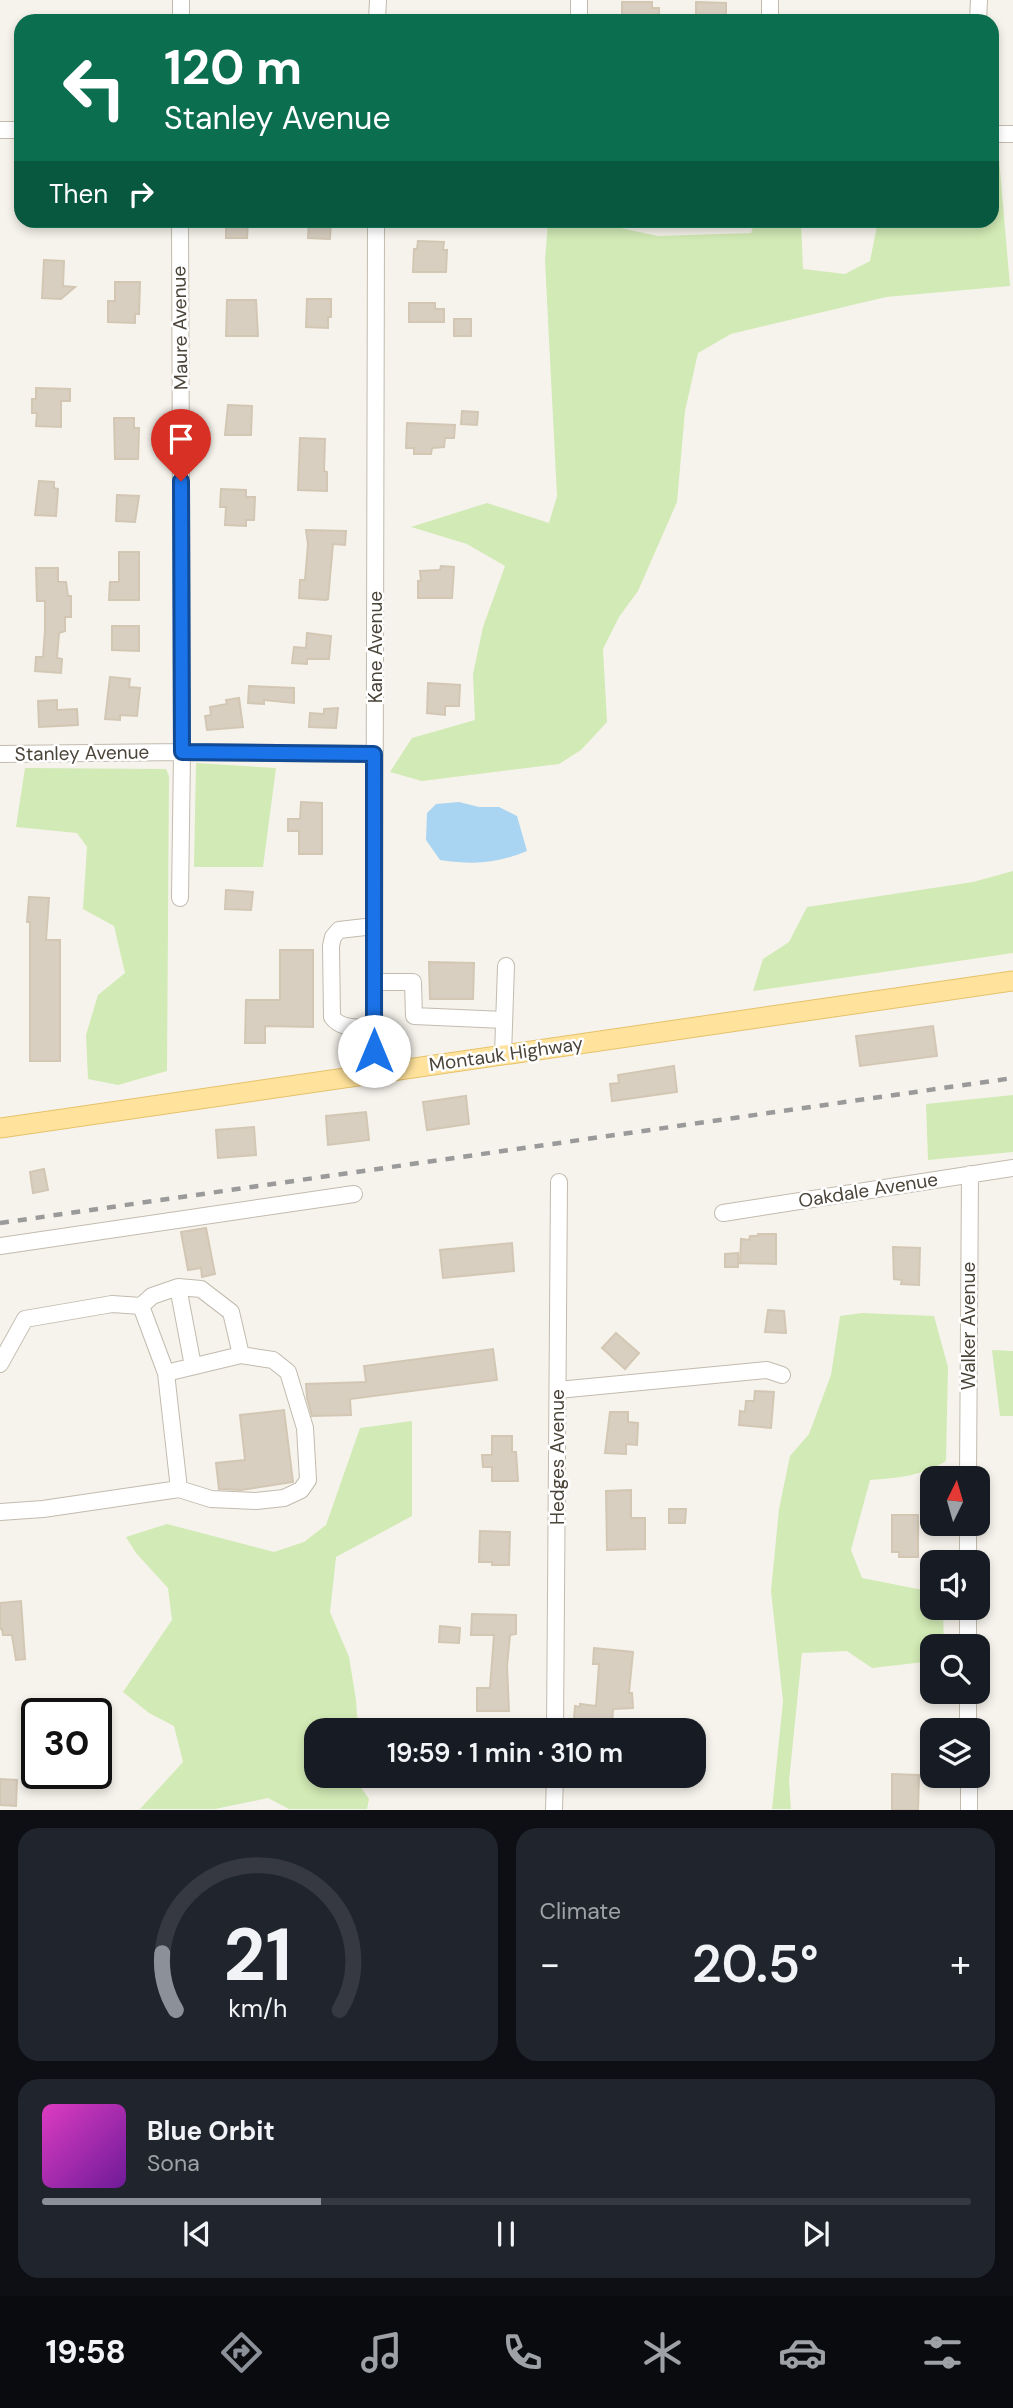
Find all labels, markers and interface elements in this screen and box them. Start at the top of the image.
text: 120 m [164,35,302,99]
icon: left [49,42,140,133]
text: Stanley Avenue [164,97,391,139]
icon: right [122,175,160,213]
text: Then [49,177,108,211]
street label: Maure Avenue [166,266,194,390]
pin [151,409,211,481]
icon: arrive [162,420,200,458]
street label: Kane Avenue [363,591,388,703]
street label: Stanley Avenue [15,739,149,767]
position arrow [337,1014,411,1088]
street label: Montauk Highway [427,1031,585,1077]
street label: Oakdale Avenue [796,1167,940,1213]
street label: Walker Avenue [956,1262,981,1390]
street label: Hedges Avenue [545,1389,570,1525]
north arrow [920,1466,990,1536]
map controls [920,1466,990,1788]
button: sound [920,1550,990,1620]
button: search [920,1634,990,1704]
speed limit sign: 30 [21,1698,112,1789]
button: layers [920,1718,990,1788]
text: 19:59 · 1 min · 310 m [387,1736,623,1770]
text: Climate [540,1896,621,1926]
text: 21 [223,1909,292,2004]
text: 20.5° [692,1930,819,1998]
text: − [540,1939,560,1989]
text: + [950,1939,971,1989]
text: km/h [228,1992,287,2025]
text: Blue Orbit [147,2114,275,2148]
text: Sona [147,2148,200,2178]
icon: previous [178,2215,216,2253]
icon: pause [487,2215,525,2253]
icon: next [797,2215,835,2253]
icon: directions [217,2328,266,2377]
icon: music [357,2328,406,2377]
icon: phone [498,2328,547,2377]
icon: climate [638,2328,687,2377]
icon: car [778,2328,827,2377]
icon: filters [918,2328,967,2377]
text: 19:58 [46,2331,126,2373]

